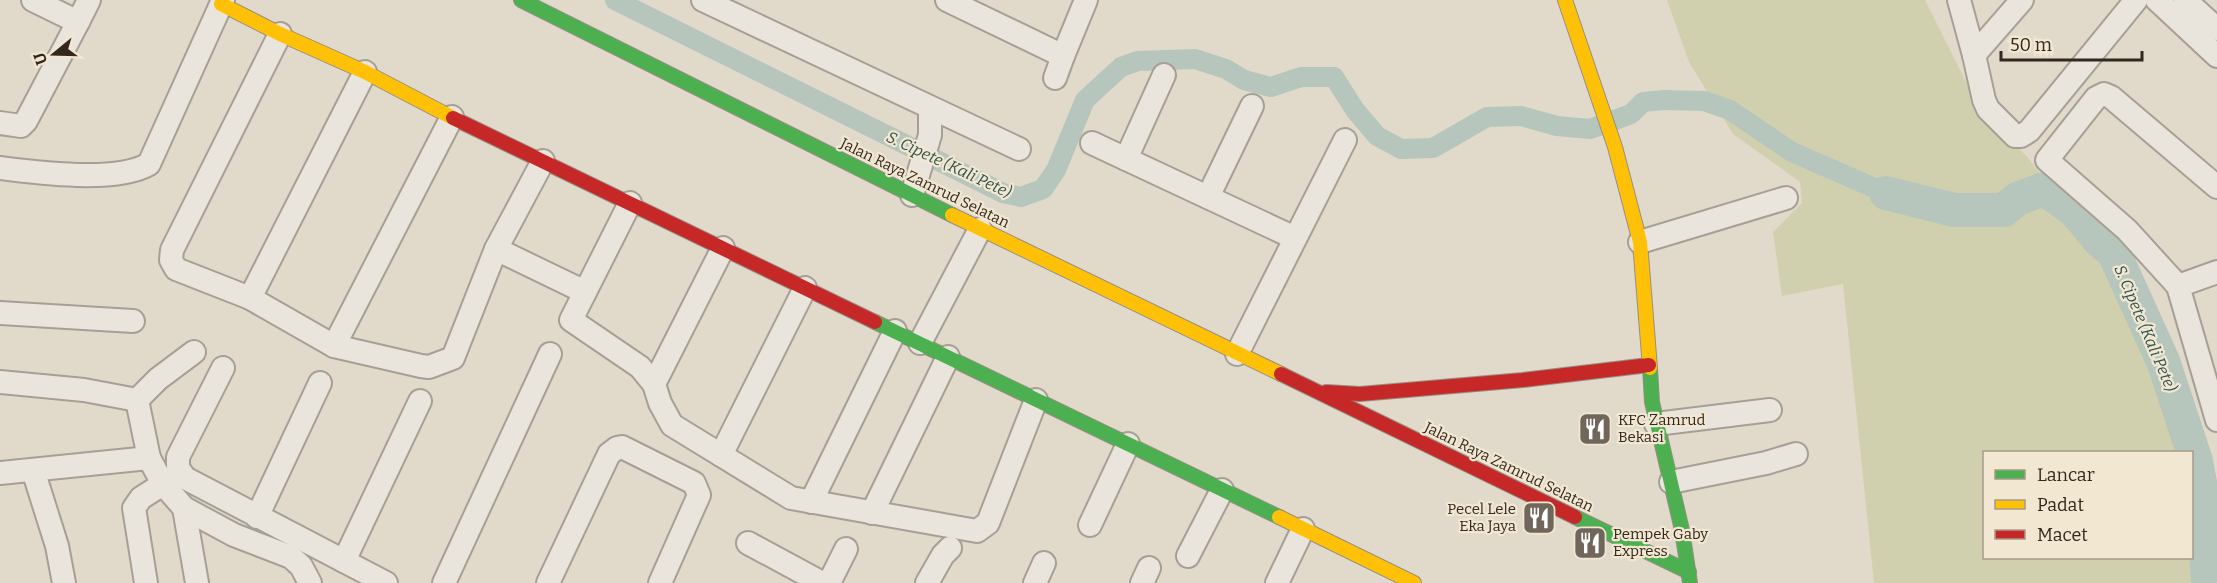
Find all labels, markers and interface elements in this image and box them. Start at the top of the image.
north arrow [24,24,84,84]
scale bar [2001,24,2142,62]
text: 50 m [2010,34,2052,56]
text: U [29,50,51,67]
water label: S. Cipete (Kali Pete) [883,127,1014,202]
street label: Jalan Raya Zamrud Selatan [837,134,1013,232]
water label: S. Cipete (Kali Pete) [2110,262,2181,394]
restaurant icon: KFC Zamrud Bekasi [1577,411,1613,447]
place label: KFC Zamrud Bekasi [1618,411,1706,446]
street label: Jalan Raya Zamrud Selatan [1421,418,1597,516]
legend [1983,451,2193,559]
text: Lancar [2037,464,2095,486]
text: Padat [2037,494,2084,516]
place label: Pecel Lele Eka Jaya [1447,500,1516,535]
restaurant icon: Pecel Lele Eka Jaya [1521,500,1557,536]
text: Macet [2037,524,2088,546]
restaurant icon: Pempek Gaby Express [1572,525,1608,561]
place label: Pempek Gaby Express [1613,525,1708,560]

